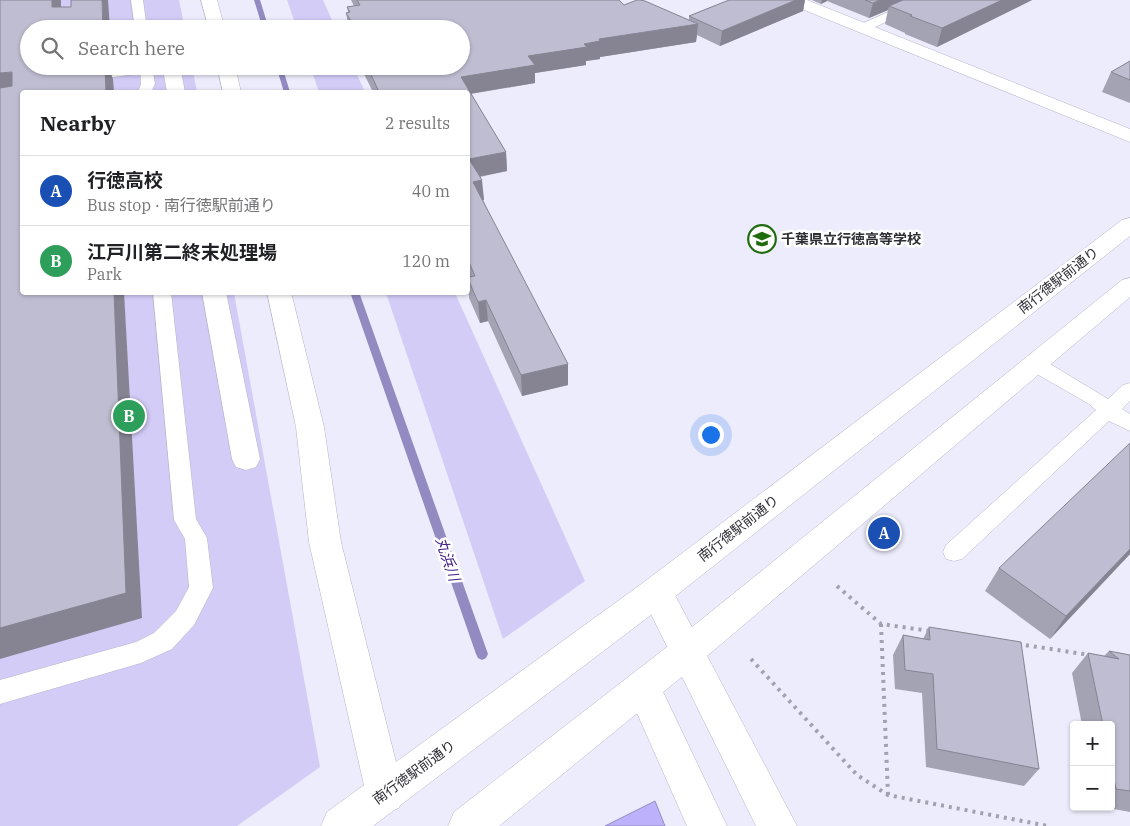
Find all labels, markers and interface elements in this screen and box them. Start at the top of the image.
search box [20,20,470,75]
icon: search [38,34,66,62]
text: Search here [78,36,185,60]
text: Nearby [40,109,116,137]
text: 2 results [385,113,450,133]
text: 行徳高校 [87,168,163,192]
text: A [50,181,62,201]
text: 40 m [412,181,450,201]
text: Bus stop · 南行徳駅前通り [87,195,276,215]
school or university icon: 千葉県立行徳高等学校 [747,224,777,254]
place label: 千葉県立行徳高等学校 [781,230,921,248]
text: 江戸川第二終末処理場 [87,240,277,264]
street label: 南行徳駅前通り [1014,243,1102,317]
text: B [50,251,62,271]
text: 120 m [402,251,450,271]
text: Park [87,264,122,284]
pin: B [113,397,145,435]
your location [698,422,724,448]
street label: 南行徳駅前通り [694,491,782,565]
pin: A [868,514,900,552]
water label: 丸浜川 [432,535,465,585]
map controls [1070,721,1115,811]
button: + [1070,721,1115,766]
street label: 南行徳駅前通り [369,736,459,808]
button: − [1070,766,1115,811]

